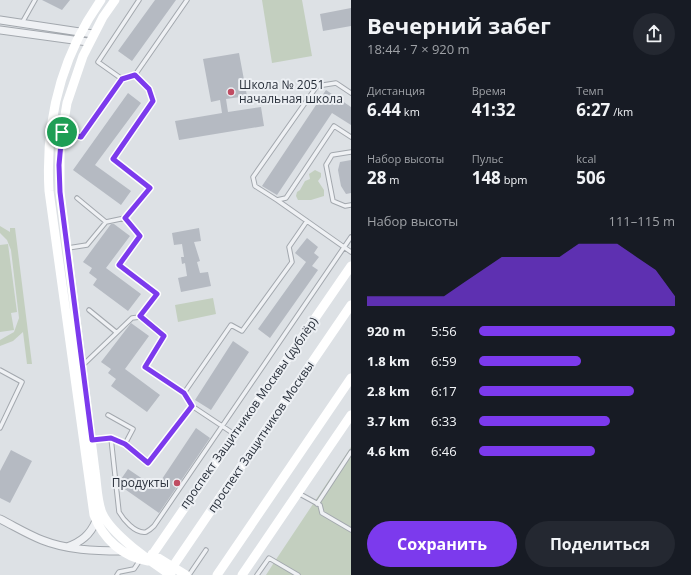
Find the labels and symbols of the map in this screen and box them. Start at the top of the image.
place label: Школа № 2051 начальная школа [239,76,343,107]
marker: Школа № 2051 начальная школа [226,87,236,97]
pin [45,115,79,149]
street label: проспект Защитников Москвы (дублёр) [177,314,321,512]
street label: проспект Защитников Москвы [205,359,317,515]
place label: Продукты [112,474,169,491]
marker: Продукты [172,478,182,488]

